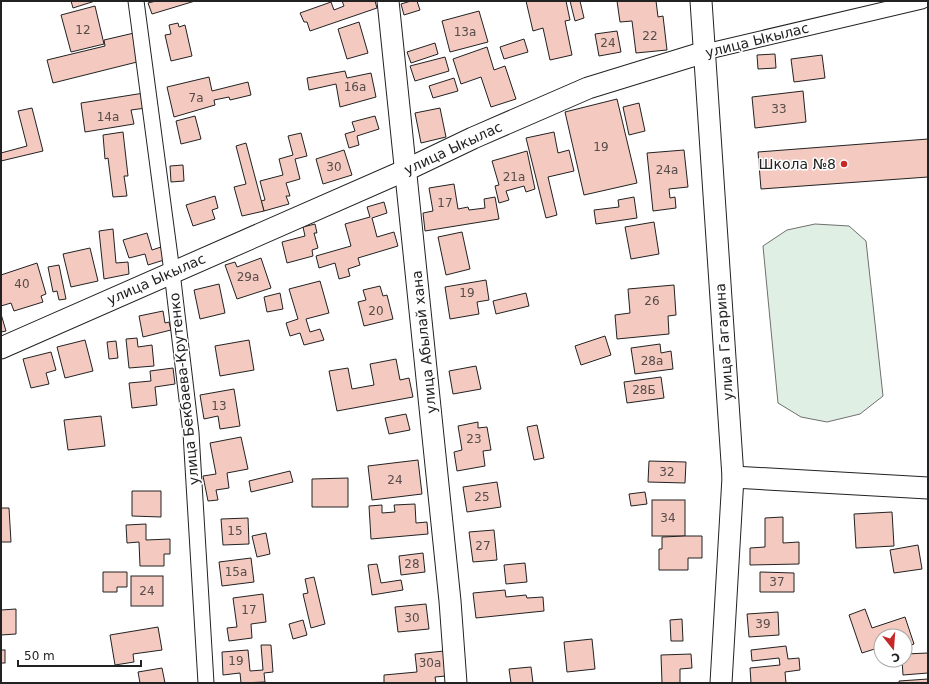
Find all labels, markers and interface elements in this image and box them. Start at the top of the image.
street label: улица Ыкылас [704,19,810,61]
house number: 12 [75,23,91,37]
house number: 13а [454,25,476,39]
house number: 22 [642,29,658,43]
house number: 24 [600,36,616,50]
house number: 16а [344,80,366,94]
house number: 7а [189,91,204,105]
house number: 33 [771,102,787,116]
house number: 14а [97,110,119,124]
street label: улица Ыкылас [402,118,504,178]
house number: 19 [593,140,609,154]
place label: Школа №8 [759,156,836,172]
marker: Школа №8 [839,159,849,169]
house number: 30 [326,160,342,174]
house number: 24а [656,163,678,177]
house number: 21а [503,170,525,184]
house number: 17 [437,196,453,210]
street label: улица Ыкылас [104,250,208,308]
house number: 29а [237,270,259,284]
street label: улица Абылай хана [409,270,439,414]
house number: 40 [14,277,30,291]
street label: улица Гагарина [712,283,736,401]
house number: 19 [459,286,475,300]
street label: улица Бекбаева-Крутенко [166,292,202,486]
house number: 26 [644,294,660,308]
house number: 20 [368,304,384,318]
house number: 28а [641,354,663,368]
house number: 28Б [632,383,656,397]
house number: 13 [211,399,227,413]
house number: 23 [466,432,482,446]
house number: 32 [659,465,675,479]
house number: 24 [387,473,403,487]
house number: 25 [474,490,490,504]
house number: 34 [660,511,676,525]
house number: 15 [227,524,243,538]
house number: 27 [475,539,491,553]
house number: 28 [404,557,420,571]
house number: 15а [225,565,247,579]
house number: 37 [769,575,785,589]
house number: 24 [139,584,155,598]
house number: 17 [241,603,257,617]
house number: 30 [404,611,420,625]
house number: 39 [755,617,771,631]
north arrow [873,628,913,668]
scale bar [18,642,141,668]
text: 50 m [24,649,55,663]
text: С [890,650,902,664]
house number: 19 [228,654,244,668]
house number: 30а [419,656,441,670]

